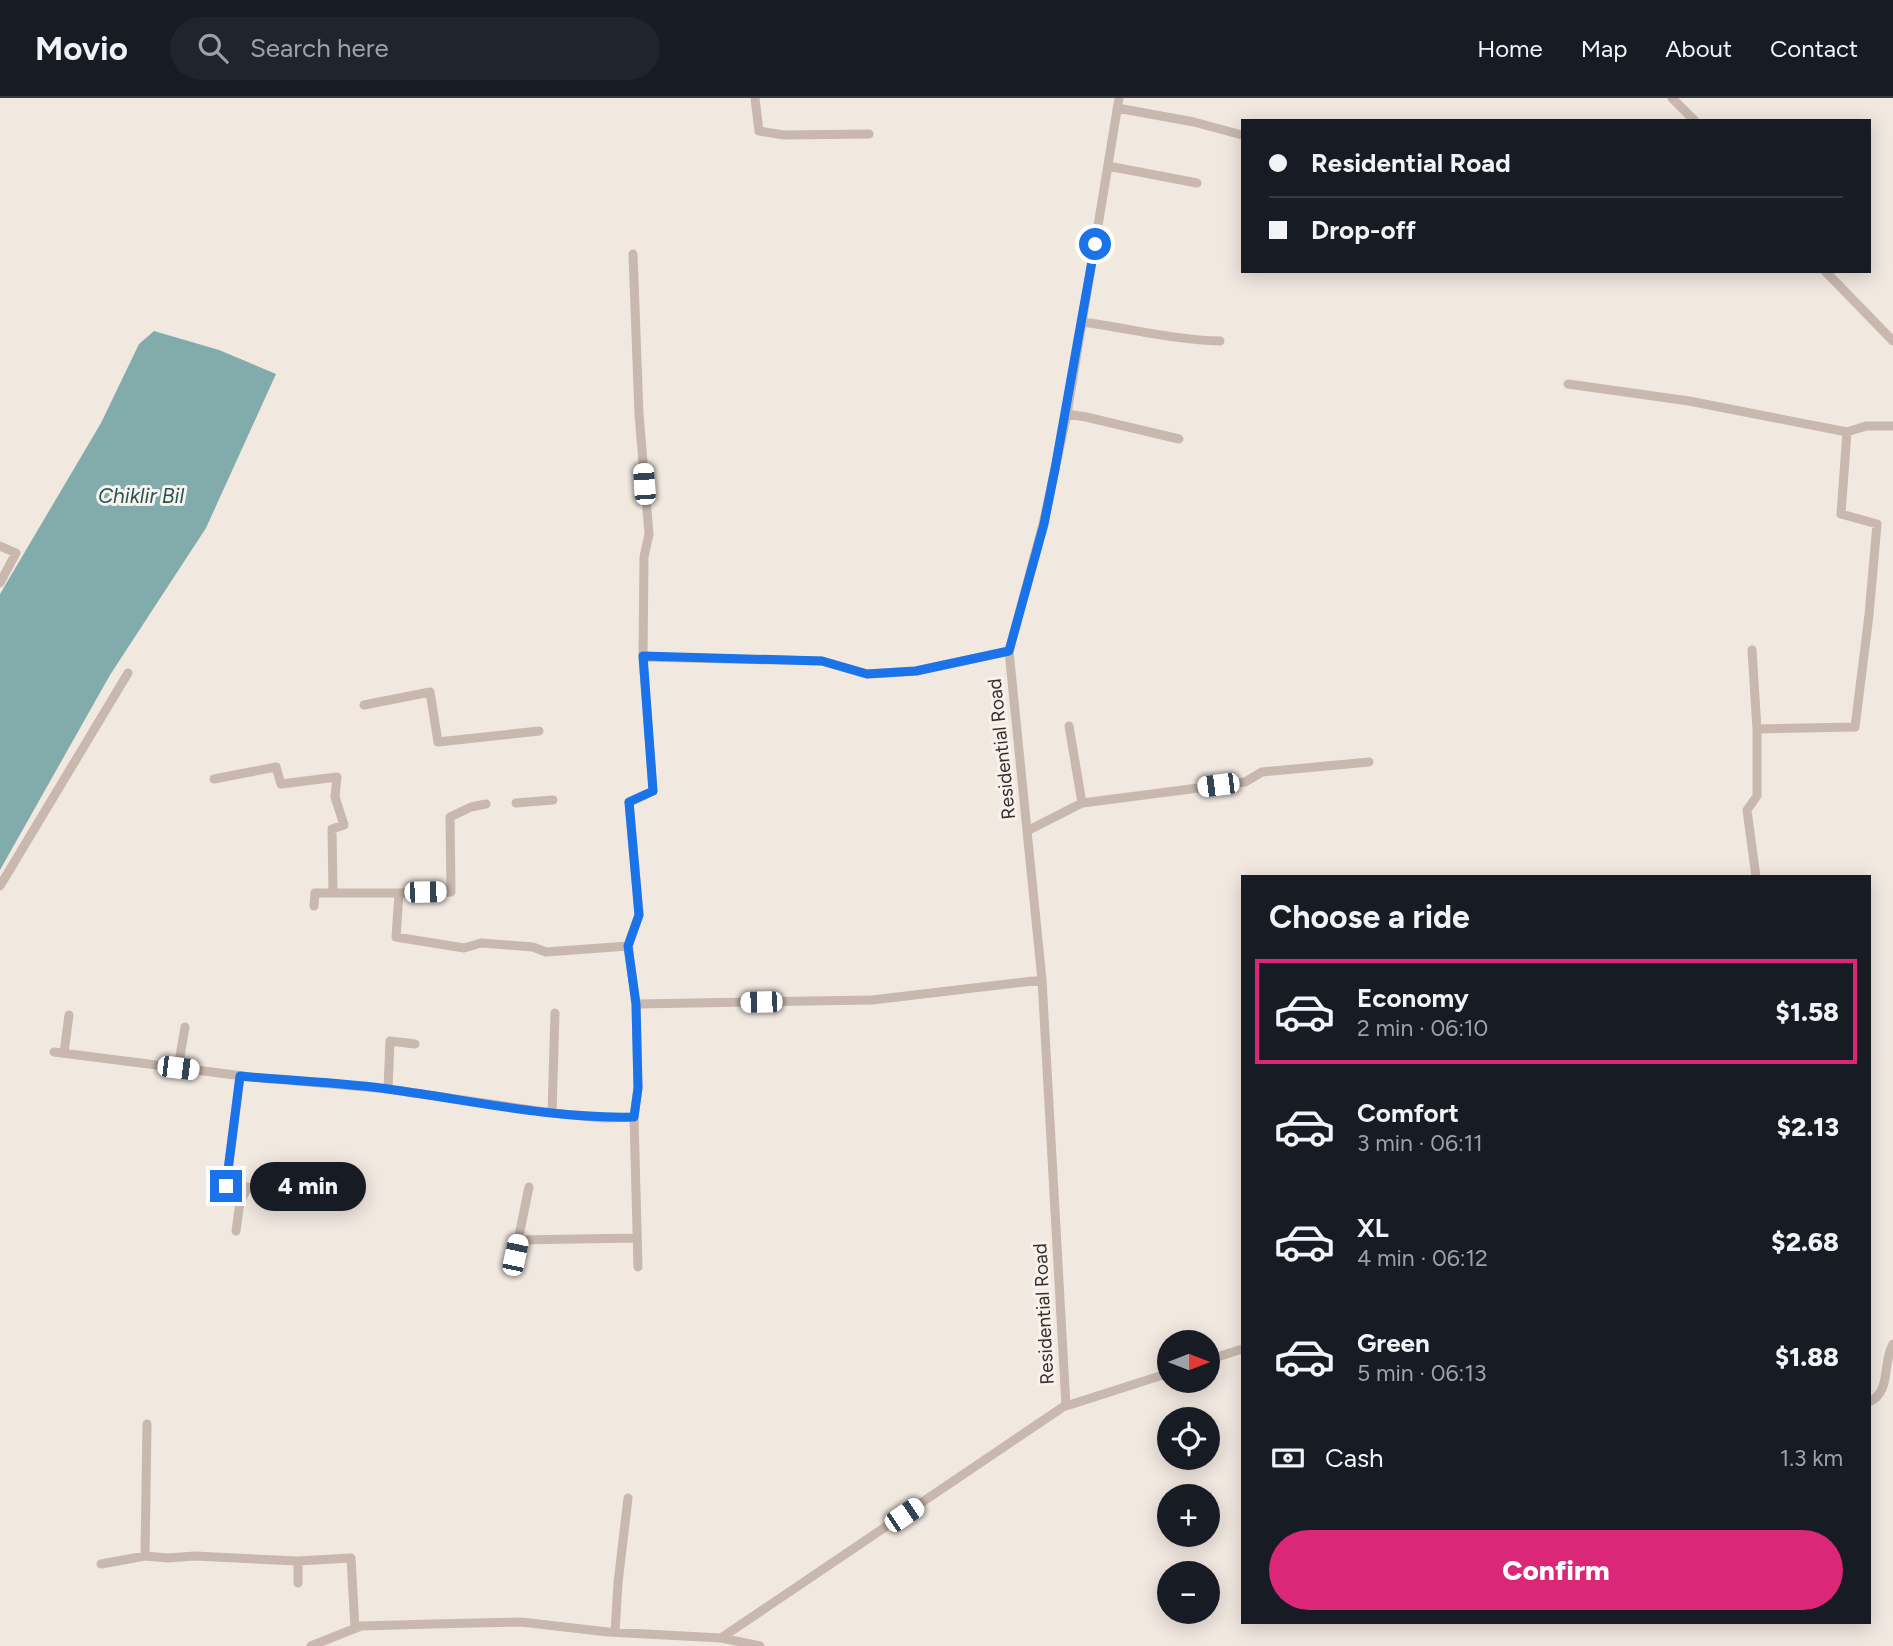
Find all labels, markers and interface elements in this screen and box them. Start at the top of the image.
search box [170,17,660,80]
text: Movio [35,29,128,68]
icon: search [194,29,232,67]
text: Search here [250,32,389,64]
text: Home [1477,34,1543,63]
text: Map [1581,34,1627,63]
text: About [1665,34,1732,63]
text: Contact [1770,34,1858,63]
text: Residential Road [1311,147,1511,179]
text: Drop-off [1311,214,1416,246]
route start [1079,228,1111,260]
car [633,462,656,506]
water label: Chiklir Bil [98,483,184,508]
street label: Residential Road [983,677,1020,821]
car [1196,772,1241,798]
car [404,881,447,903]
text: Choose a ride [1269,898,1470,936]
icon: car [1273,980,1336,1043]
text: Economy [1357,982,1469,1014]
car [740,991,783,1013]
text: $1.58 [1776,996,1839,1028]
text: 2 min · 06:10 [1357,1014,1488,1042]
car [156,1055,201,1081]
icon: car [1273,1095,1336,1158]
text: Comfort [1357,1097,1459,1129]
text: $2.13 [1777,1111,1839,1143]
text: 3 min · 06:11 [1357,1129,1483,1157]
callout: 4 min [250,1162,366,1210]
route end [210,1170,242,1202]
text: 4 min [278,1172,338,1200]
icon: car [1273,1210,1336,1273]
text: XL [1357,1212,1389,1244]
text: $2.68 [1771,1226,1839,1258]
car [501,1232,530,1278]
street label: Residential Road [1028,1243,1059,1385]
text: 4 min · 06:12 [1357,1244,1488,1272]
icon: car [1273,1325,1336,1388]
text: Green [1357,1327,1430,1359]
north arrow [1157,1330,1220,1393]
map controls [1157,1330,1220,1624]
text: $1.88 [1775,1341,1839,1373]
text: 5 min · 06:13 [1357,1359,1486,1387]
button: locate [1157,1407,1220,1470]
icon: cash [1269,1439,1307,1477]
text: Cash [1325,1442,1384,1474]
text: 1.3 km [1780,1444,1843,1472]
button: + [1157,1484,1220,1547]
car [881,1495,928,1535]
button: Confirm [1269,1530,1843,1610]
button: − [1157,1561,1220,1624]

